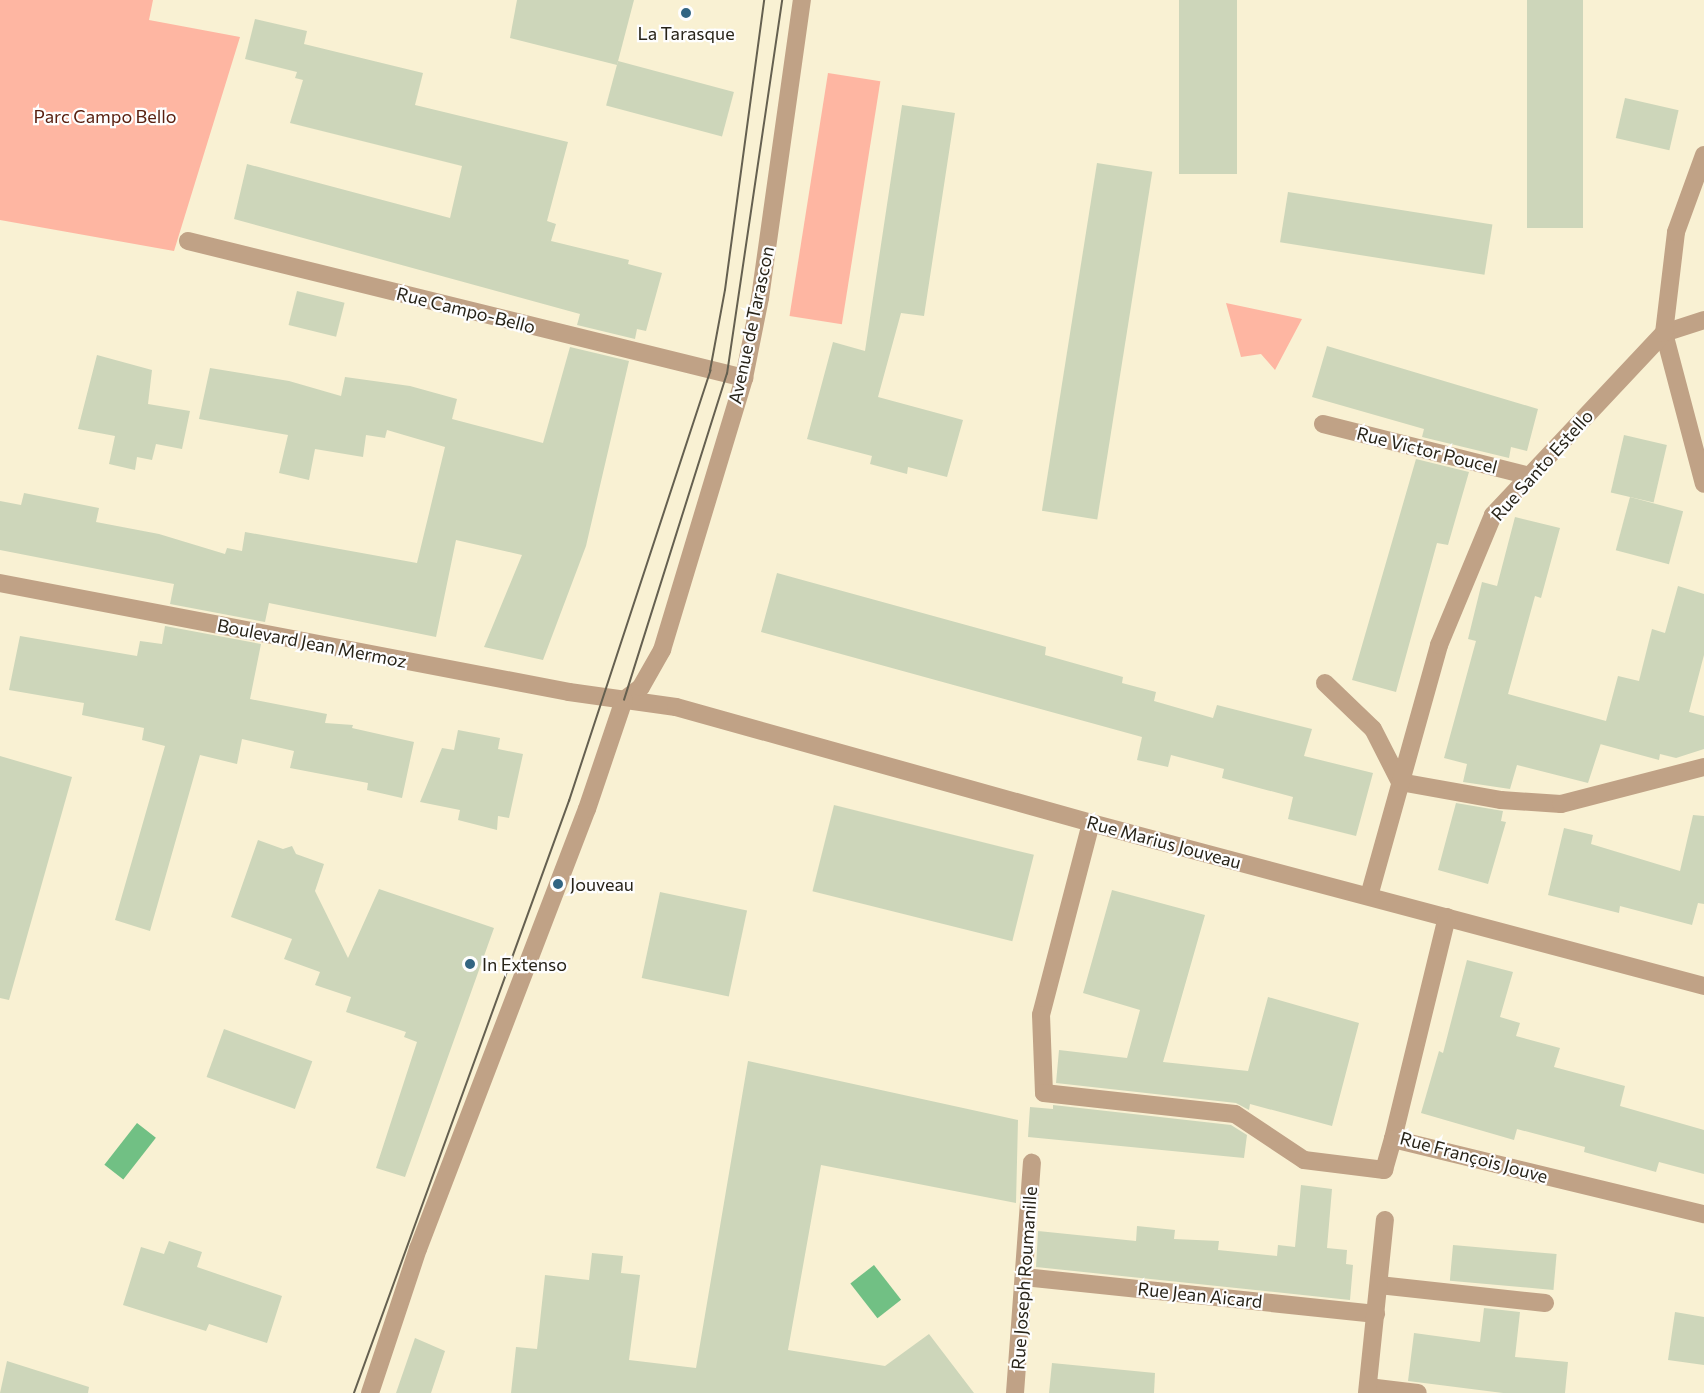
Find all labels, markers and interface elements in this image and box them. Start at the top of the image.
marker: La Tarasque [679,6,693,20]
place label: La Tarasque [637,22,735,44]
park label: Parc Campo Bello [33,105,177,127]
street label: Avenue de Tarascon [724,244,778,406]
street label: Rue Campo-Bello [394,282,538,338]
street label: Rue Santo Estello [1486,405,1598,525]
street label: Rue Victor Poucel [1354,422,1500,478]
street label: Boulevard Jean Mermoz [215,614,409,672]
street label: Rue Marius Jouveau [1084,811,1244,873]
place label: Jouveau [570,873,634,895]
marker: Jouveau [551,877,565,891]
place label: In Extenso [482,953,567,975]
marker: In Extenso [463,957,477,971]
street label: Rue François Jouve [1398,1127,1550,1187]
street label: Rue Joseph Roumanille [1007,1186,1041,1370]
street label: Rue Jean Aicard [1136,1278,1264,1312]

